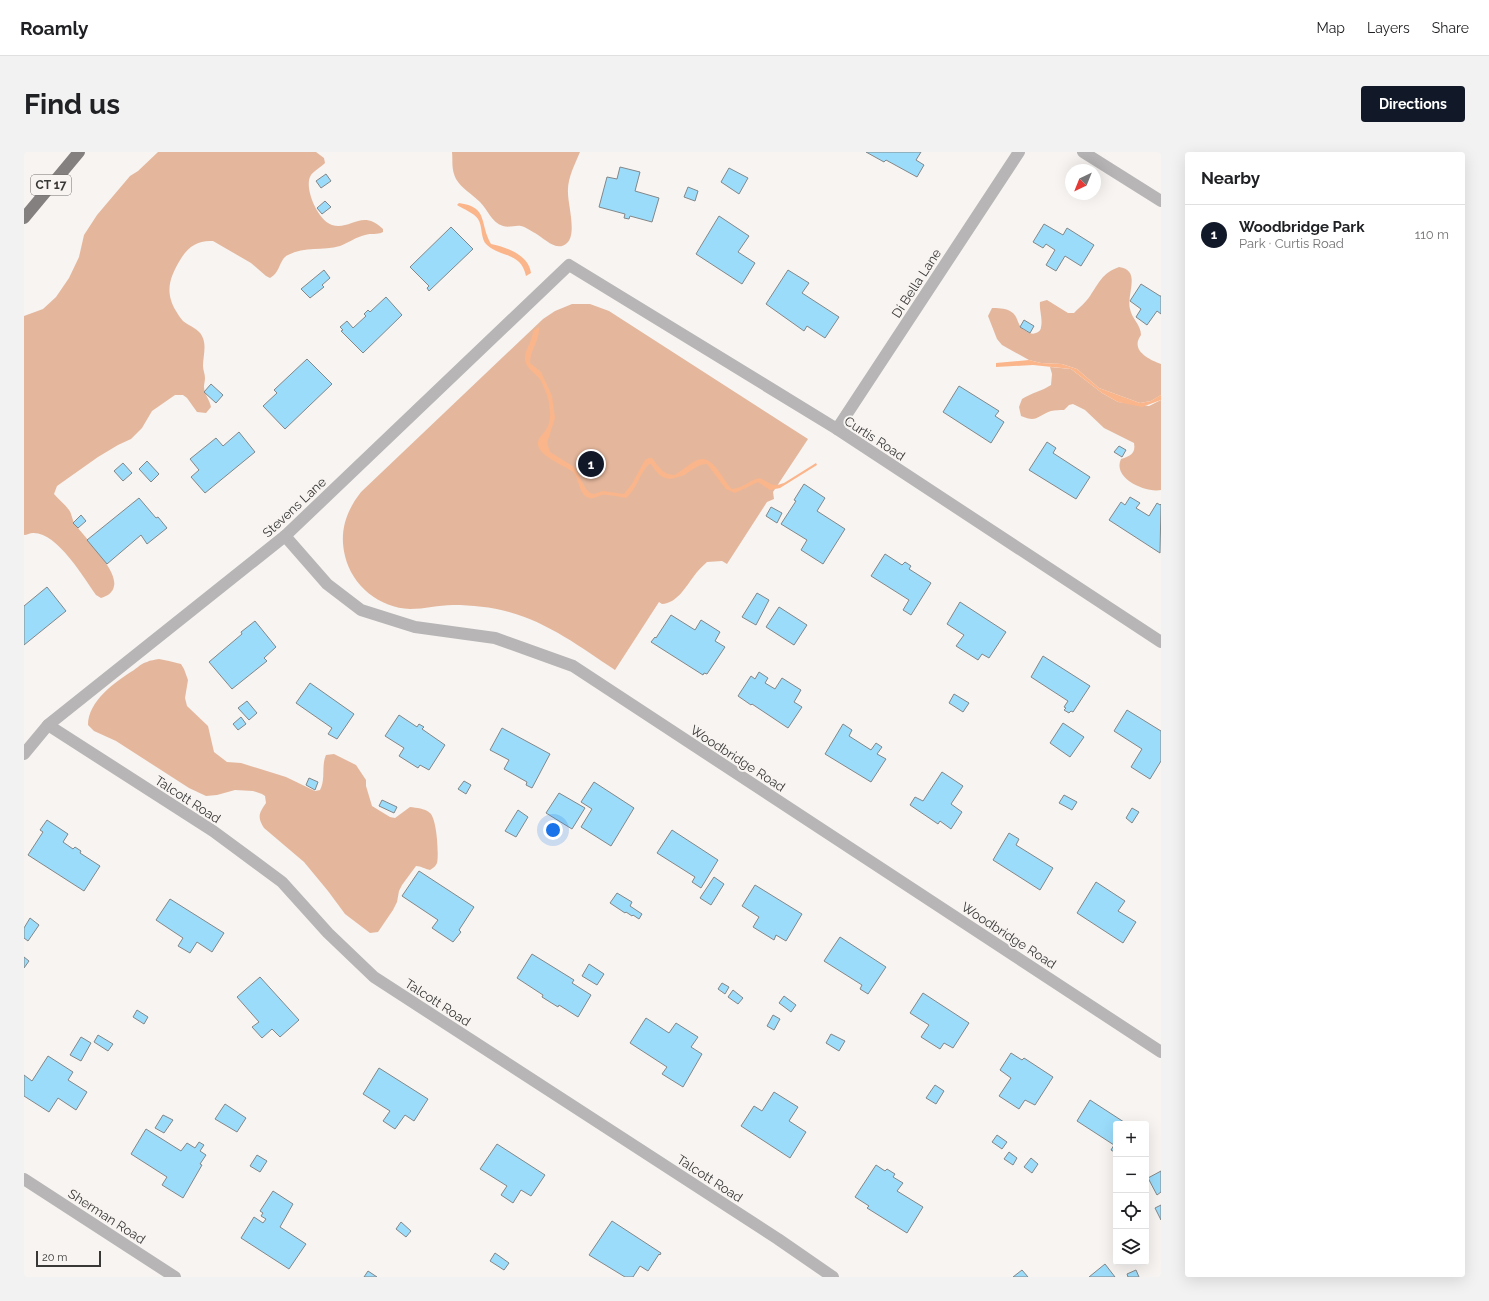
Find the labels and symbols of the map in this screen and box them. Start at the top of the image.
north arrow [1065,164,1101,200]
road number: CT 17 [31,175,71,195]
street label: Di Bella Lane [889,246,944,321]
street label: Curtis Road [842,413,908,464]
pin: 1 [578,449,604,479]
street label: Stevens Lane [260,474,329,540]
street label: Woodbridge Road [688,722,788,795]
street label: Talcott Road [152,773,223,826]
your location [543,820,563,840]
street label: Woodbridge Road [959,899,1059,972]
street label: Talcott Road [402,976,473,1029]
street label: Talcott Road [674,1152,745,1205]
street label: Sherman Road [65,1186,148,1247]
scale bar [36,1249,101,1268]

